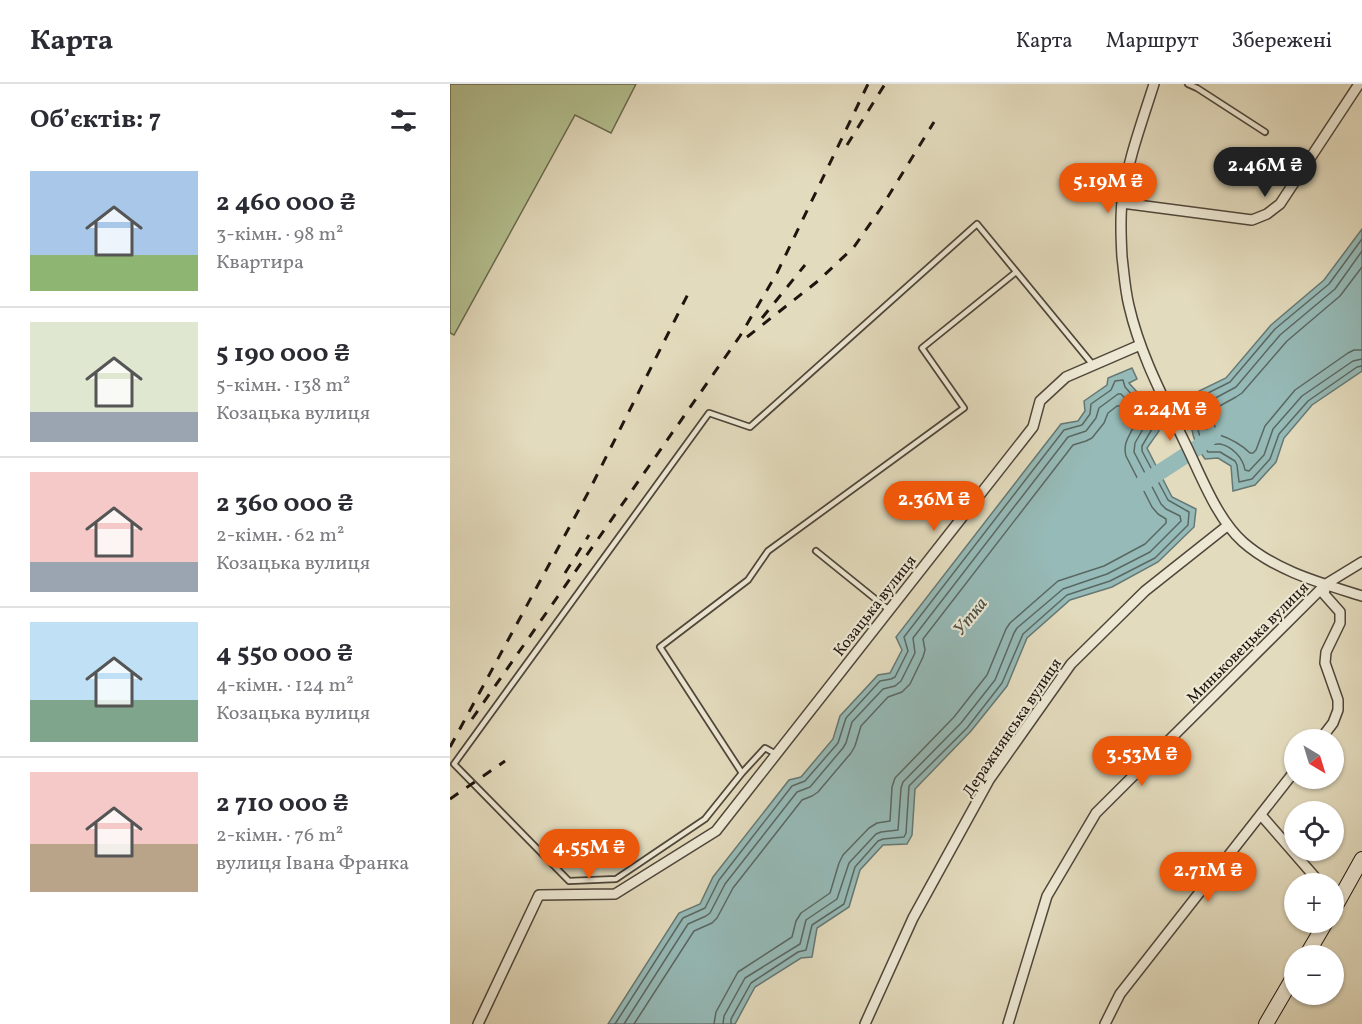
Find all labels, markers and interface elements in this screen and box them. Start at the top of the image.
text: Карта [30,22,113,61]
text: Карта [1016,27,1073,56]
text: Маршрут [1106,27,1199,56]
text: Збережені [1232,27,1332,56]
text: Об’єктів: 7 [30,102,161,138]
icon: filters [387,104,420,137]
pin: 2.46M ₴ [1210,147,1320,198]
text: 2.46M ₴ [1228,152,1302,180]
pin: 5.19M ₴ [1053,163,1163,214]
text: 5.19M ₴ [1073,168,1143,196]
text: 2 460 000 ₴ [216,185,356,221]
icon: home [78,195,150,267]
text: 3-кімн. · 98 m² [216,221,343,249]
text: Квартира [216,249,304,277]
text: 5 190 000 ₴ [216,336,350,372]
icon: home [78,346,150,418]
text: 5-кімн. · 138 m² [216,372,350,400]
pin: 2.24M ₴ [1115,391,1225,442]
text: 2.24M ₴ [1133,396,1207,424]
text: Козацька вулиця [216,400,370,428]
pin: 2.36M ₴ [879,481,989,532]
text: 2 360 000 ₴ [216,486,354,522]
text: 2.36M ₴ [898,486,970,514]
icon: home [78,496,150,568]
text: 2-кімн. · 62 m² [216,522,344,550]
text: Козацька вулиця [216,550,370,578]
street label: Козацька вулиця [829,551,922,662]
street label: Миньковецька вулиця [1183,578,1314,709]
water label: Утка [948,593,994,641]
text: 4 550 000 ₴ [216,636,353,672]
icon: home [78,646,150,718]
street label: Деражнянська вулиця [958,654,1068,802]
text: 4-кімн. · 124 m² [216,672,354,700]
text: Козацька вулиця [216,700,370,728]
north arrow [1284,729,1344,789]
map controls [1284,729,1344,1005]
pin: 3.53M ₴ [1087,736,1197,787]
text: 3.53M ₴ [1106,741,1178,769]
text: 2 710 000 ₴ [216,786,349,822]
icon: home [78,796,150,868]
button: locate [1284,801,1344,861]
text: 2-кімн. · 76 m² [216,822,343,850]
pin: 4.55M ₴ [534,829,644,880]
text: 4.55M ₴ [553,834,625,862]
text: вулиця Івана Франка [216,850,409,878]
pin: 2.71M ₴ [1153,852,1263,903]
text: 2.71M ₴ [1174,857,1242,885]
button: + [1284,873,1344,933]
button: − [1284,945,1344,1005]

